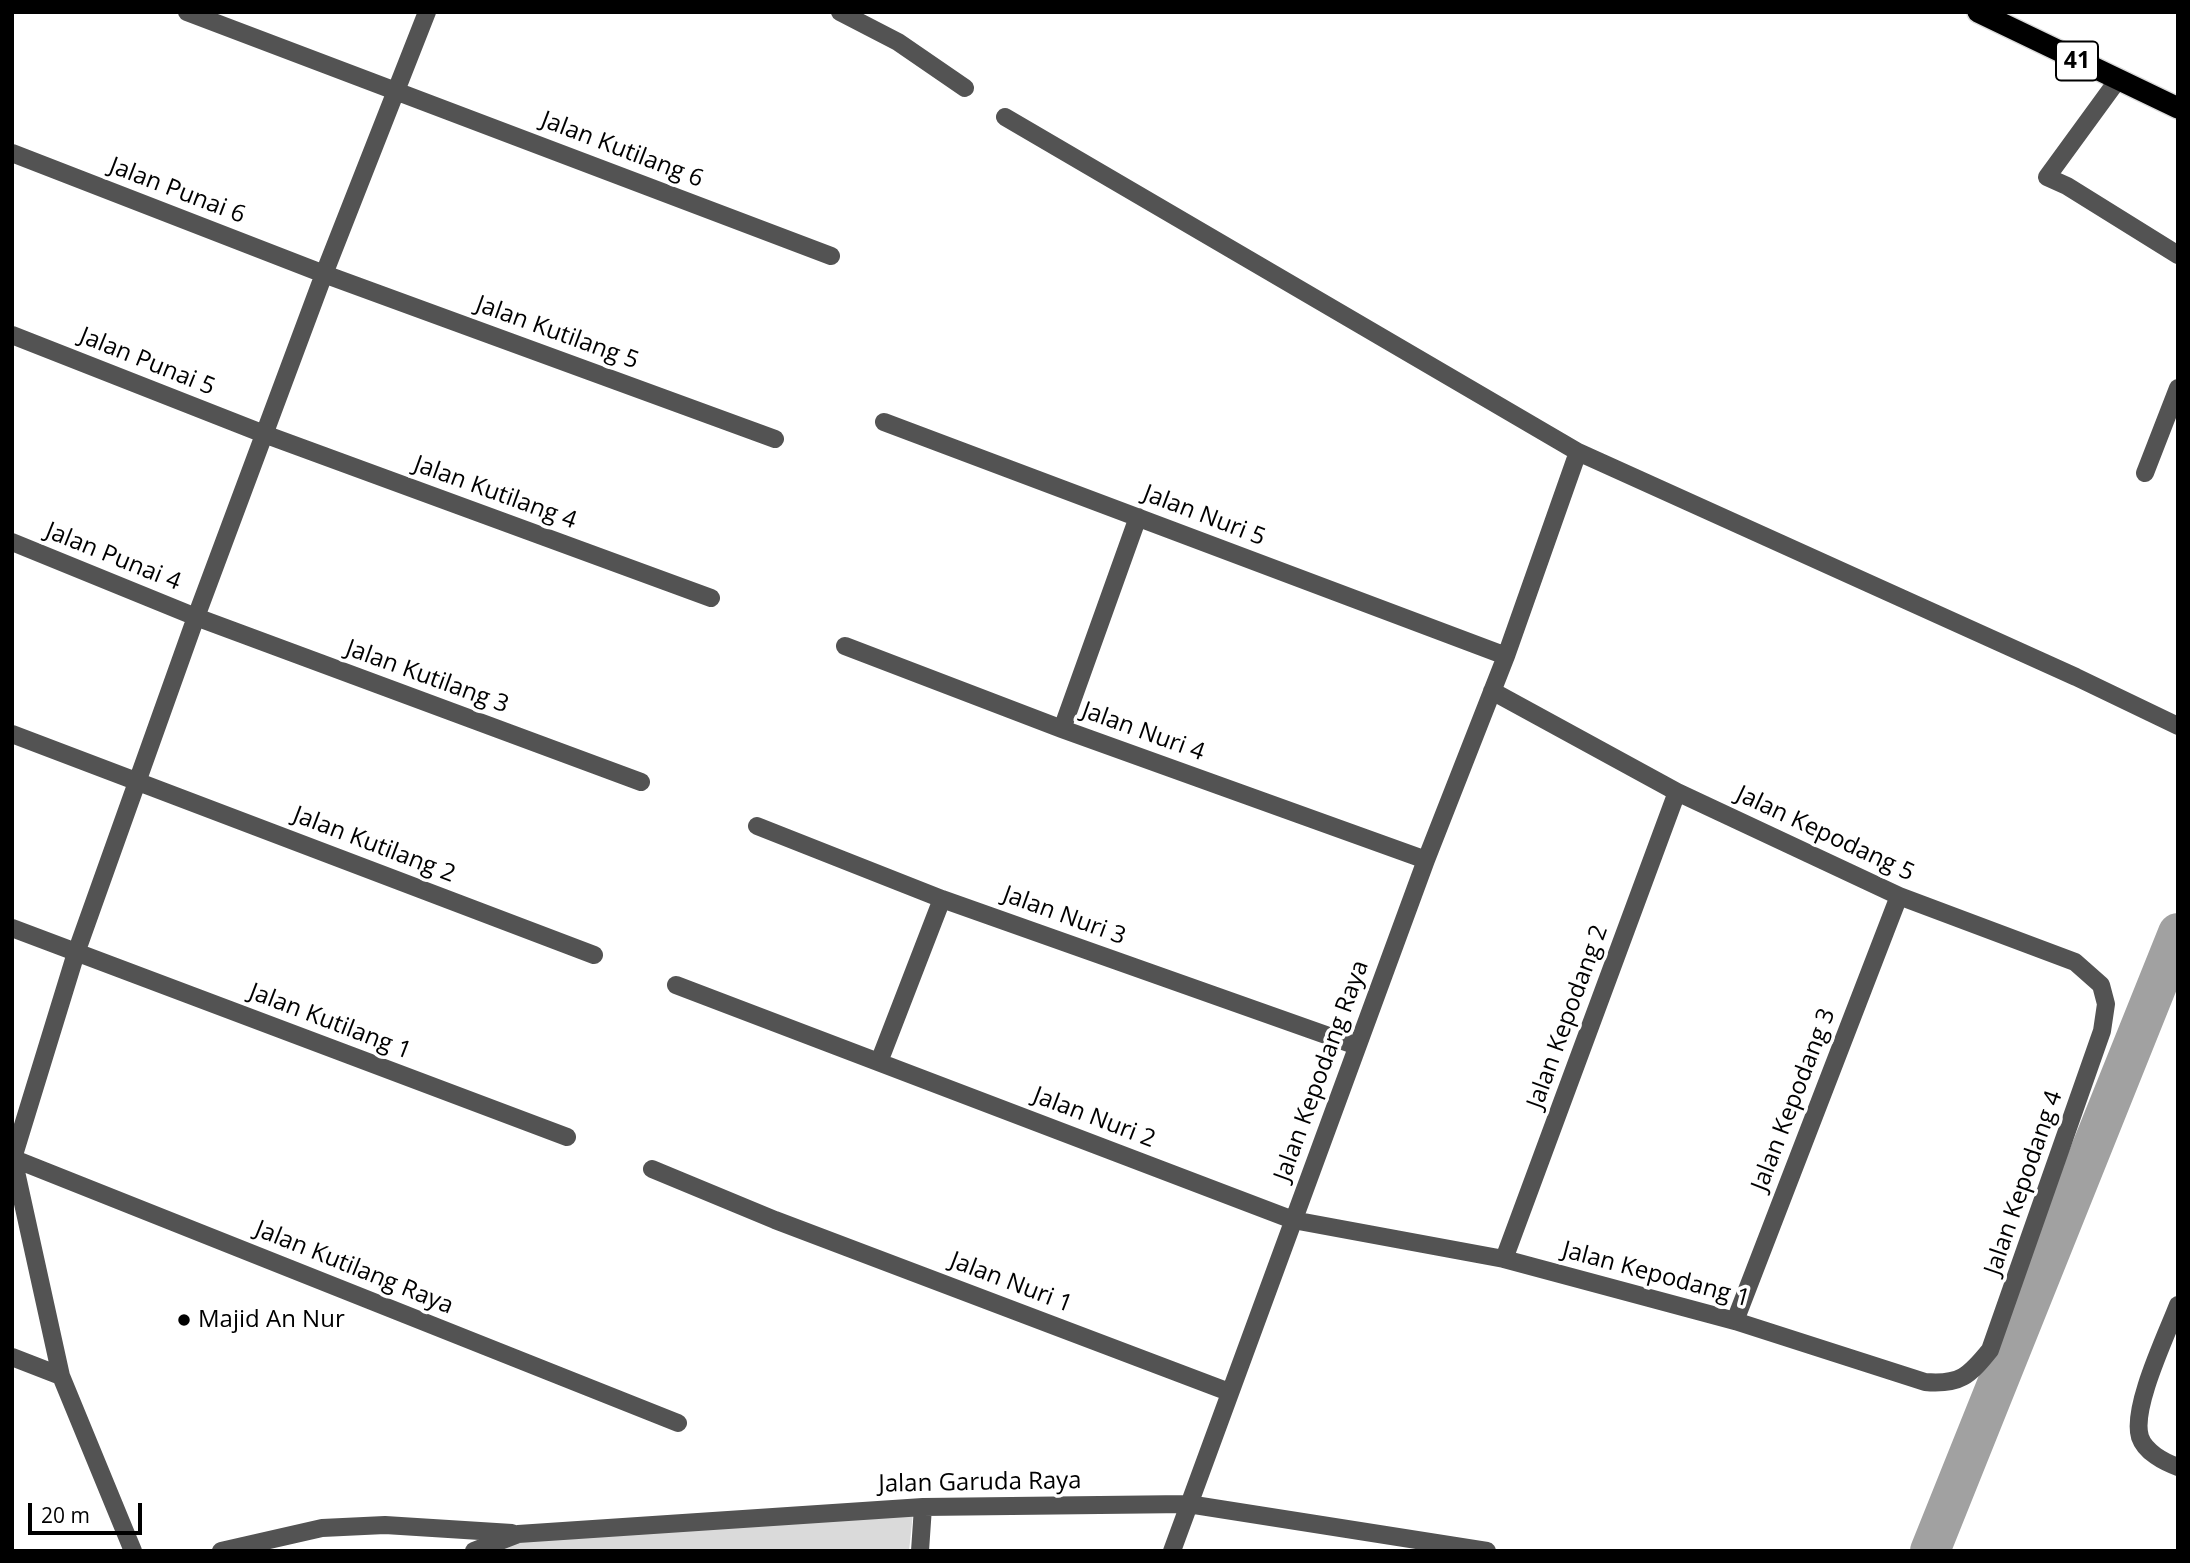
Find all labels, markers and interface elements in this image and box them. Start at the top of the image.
road number: 41 [2056,41,2098,80]
street label: Jalan Kutilang 6 [537,106,707,194]
street label: Jalan Punai 6 [105,152,249,230]
street label: Jalan Kutilang 5 [472,290,642,376]
street label: Jalan Punai 5 [75,322,219,402]
street label: Jalan Kutilang 4 [410,450,580,536]
street label: Jalan Nuri 5 [1139,479,1269,553]
street label: Jalan Punai 4 [41,517,185,597]
street label: Jalan Kutilang 3 [342,634,512,720]
street label: Jalan Nuri 4 [1078,696,1208,768]
street label: Jalan Kepodang 5 [1731,780,1919,888]
street label: Jalan Kutilang 2 [289,801,459,889]
street label: Jalan Nuri 3 [999,880,1129,952]
street label: Jalan Kepodang 2 [1521,921,1615,1113]
street label: Jalan Kepodang Raya [1269,957,1375,1185]
street label: Jalan Kutilang 1 [245,978,415,1066]
street label: Jalan Kepodang 3 [1746,1005,1842,1195]
street label: Jalan Nuri 2 [1029,1081,1159,1155]
street label: Jalan Kepodang 4 [1979,1087,2069,1279]
street label: Jalan Kutilang Raya [251,1215,457,1321]
street label: Jalan Kepodang 1 [1559,1236,1753,1314]
street label: Jalan Nuri 1 [946,1246,1076,1320]
place label: Majid An Nur [198,1306,345,1334]
marker: Majid An Nur [176,1312,192,1328]
street label: Jalan Garuda Raya [878,1467,1082,1499]
scale bar [32,1490,145,1534]
text: 20 m [41,1501,90,1529]

